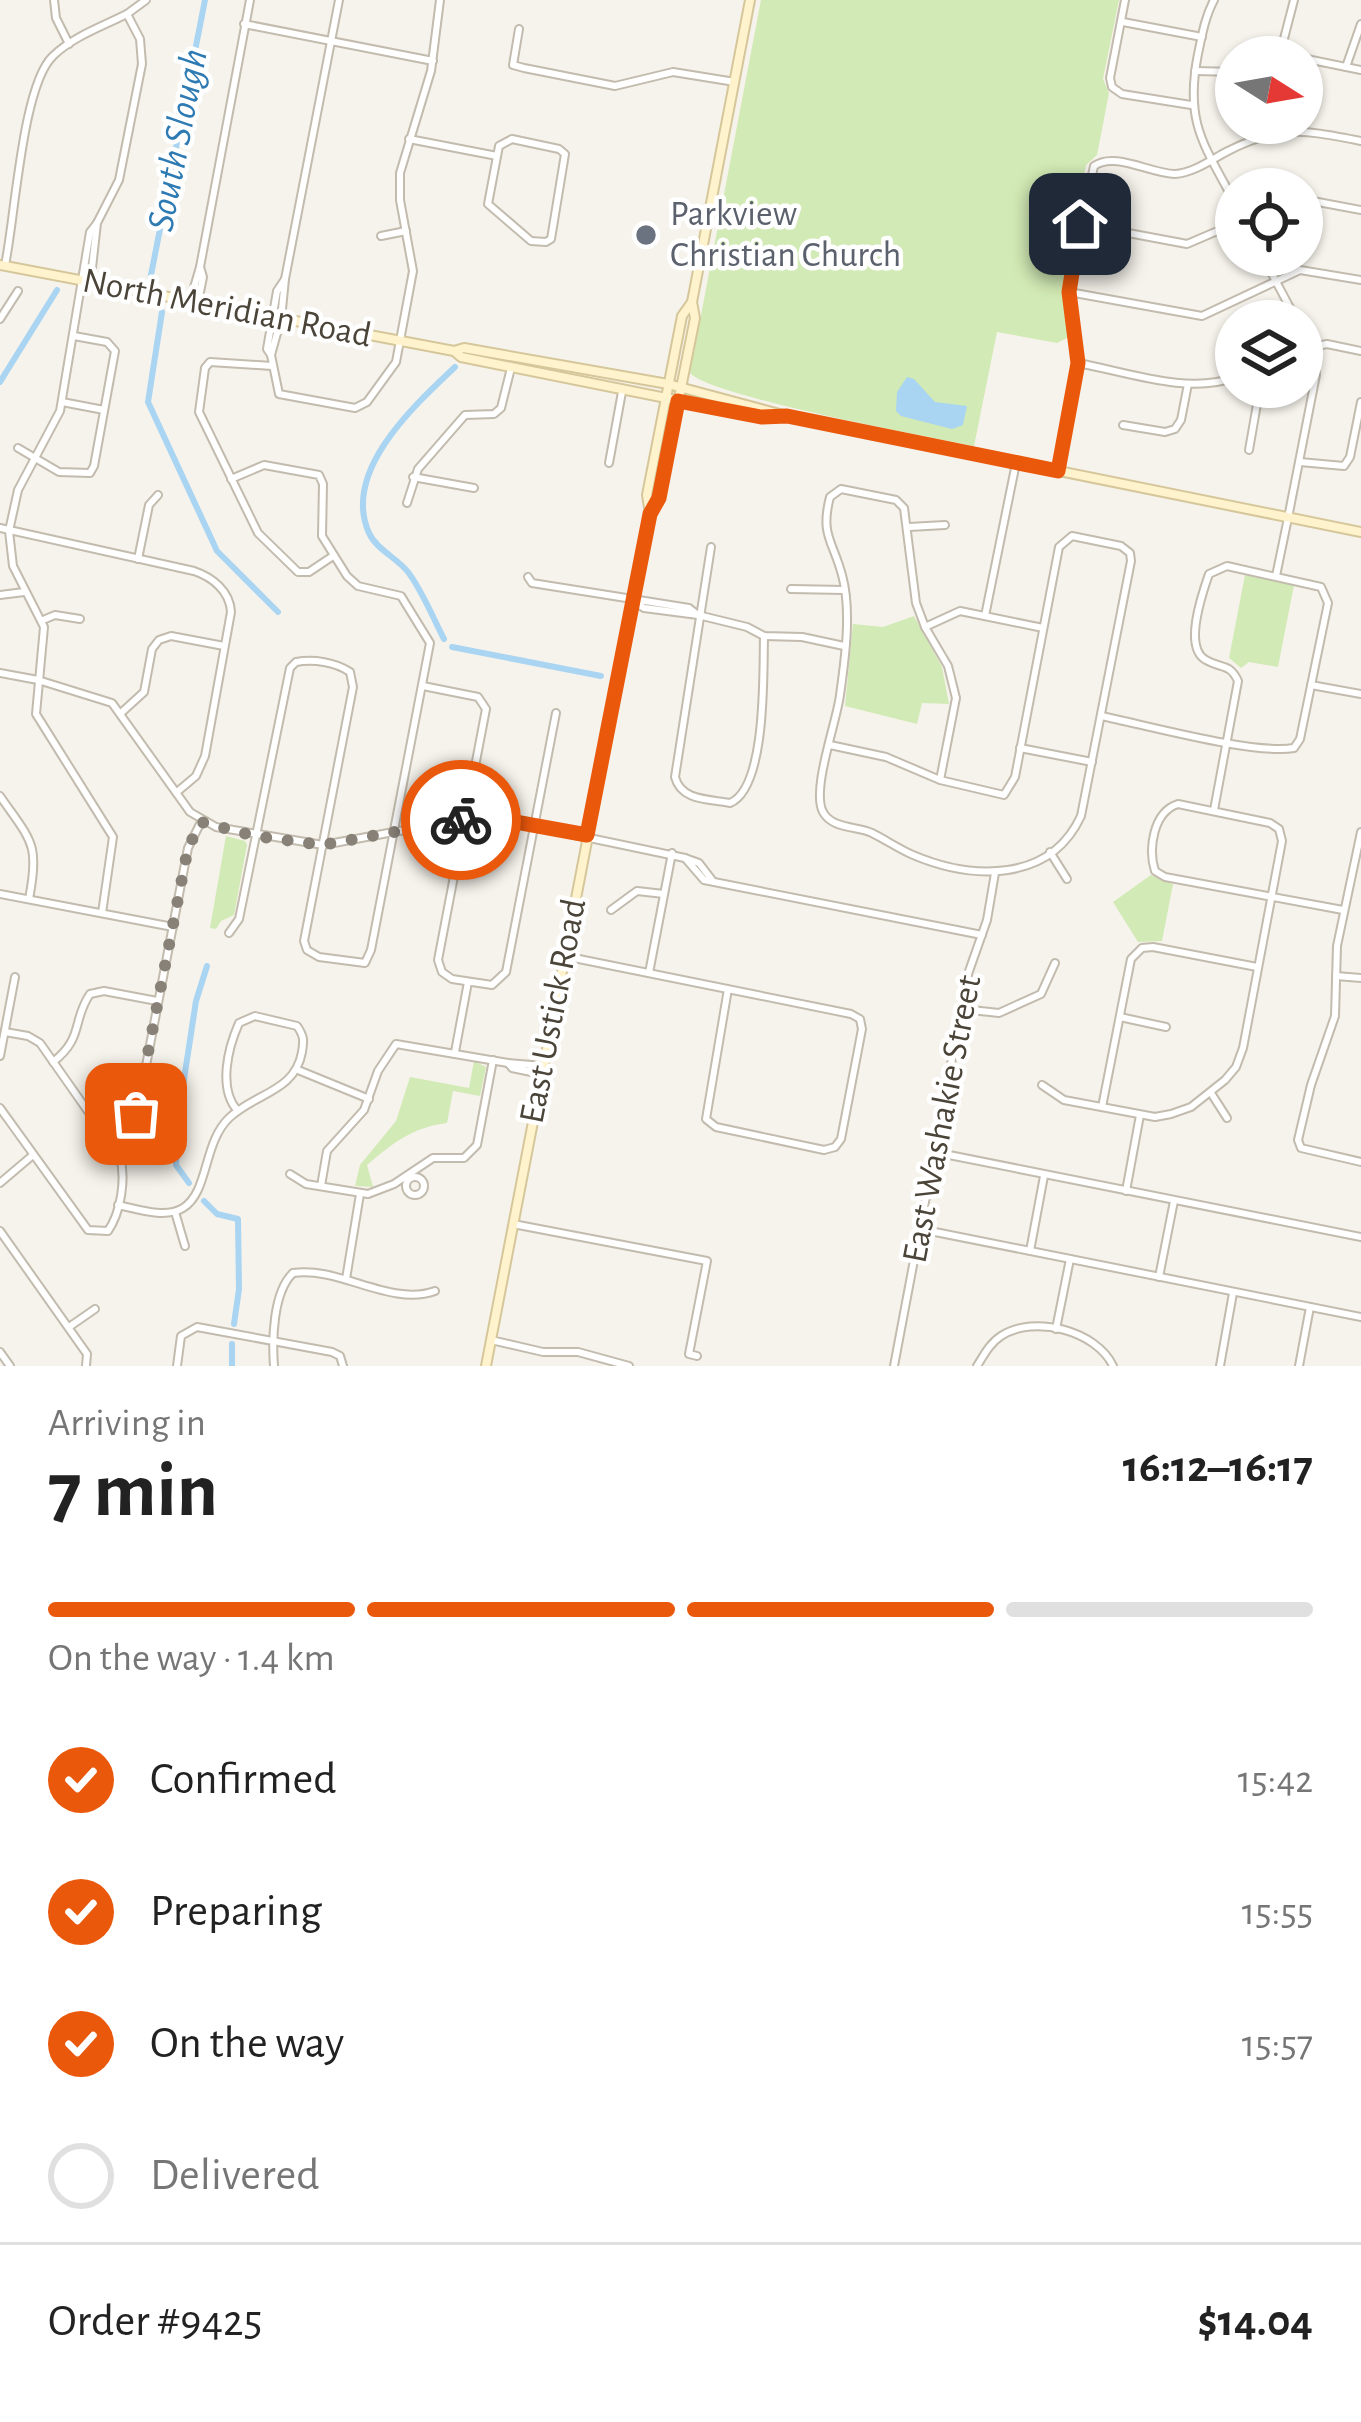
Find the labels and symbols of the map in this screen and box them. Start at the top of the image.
north arrow [1215,36,1323,144]
water label: South Slough [141,46,215,234]
pin [1029,173,1131,275]
place label: Parkview Christian Church [670,196,901,273]
marker: Parkview Christian Church [633,222,659,248]
street label: North Meridian Road [80,262,374,354]
courier [401,760,521,880]
street label: East Ustick Road [514,896,592,1126]
street label: East Washakie Street [896,972,988,1266]
pin [85,1063,187,1165]

